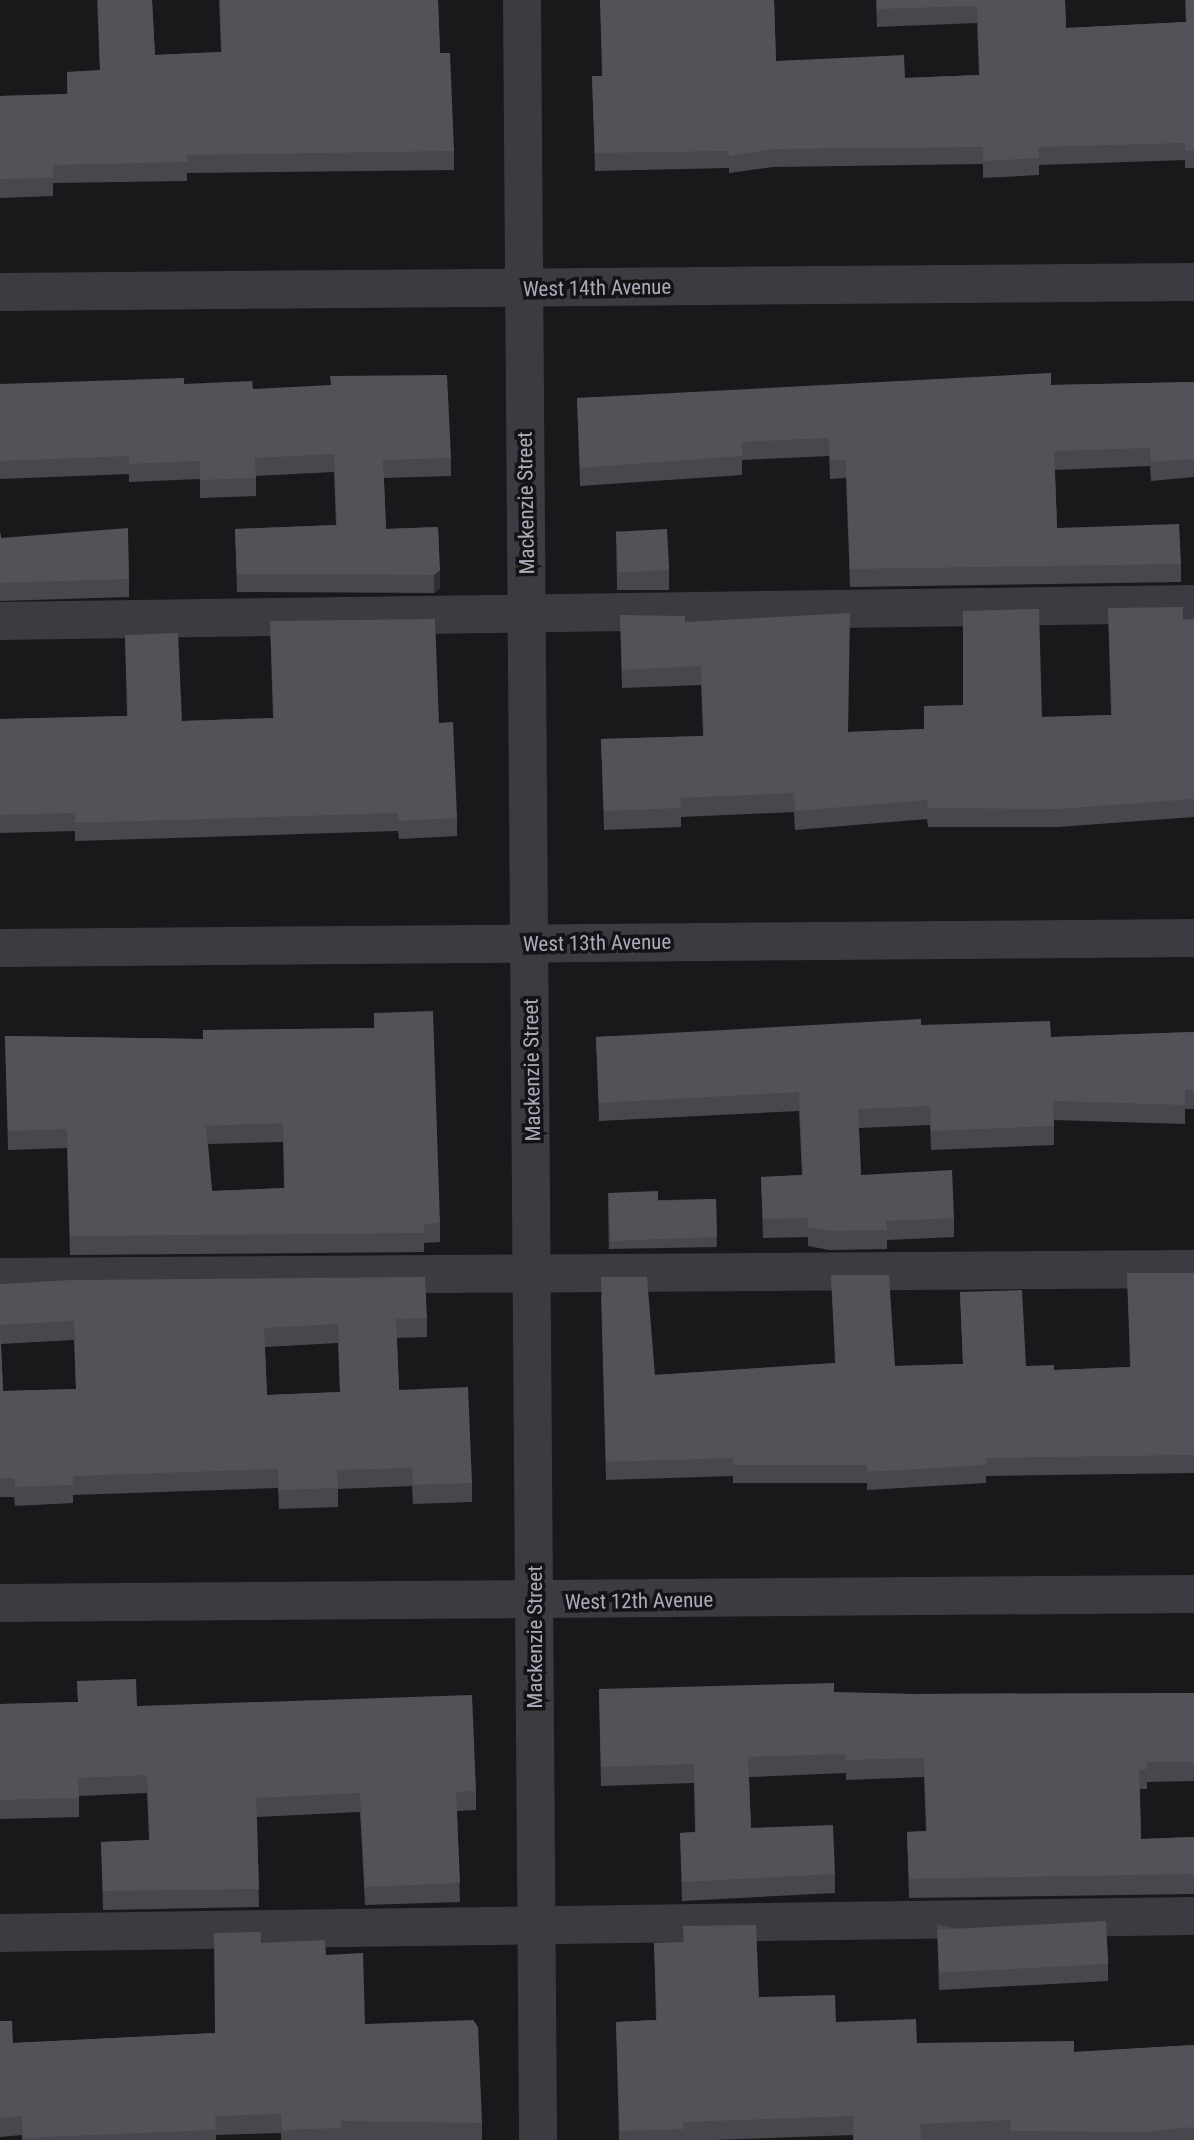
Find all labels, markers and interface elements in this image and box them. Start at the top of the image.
street label: West 14th Avenue [523,274,671,302]
street label: Mackenzie Street [512,431,540,575]
street label: West 13th Avenue [523,929,671,957]
street label: Mackenzie Street [518,998,546,1142]
street label: Mackenzie Street [522,1566,548,1708]
street label: West 12th Avenue [565,1587,713,1615]

